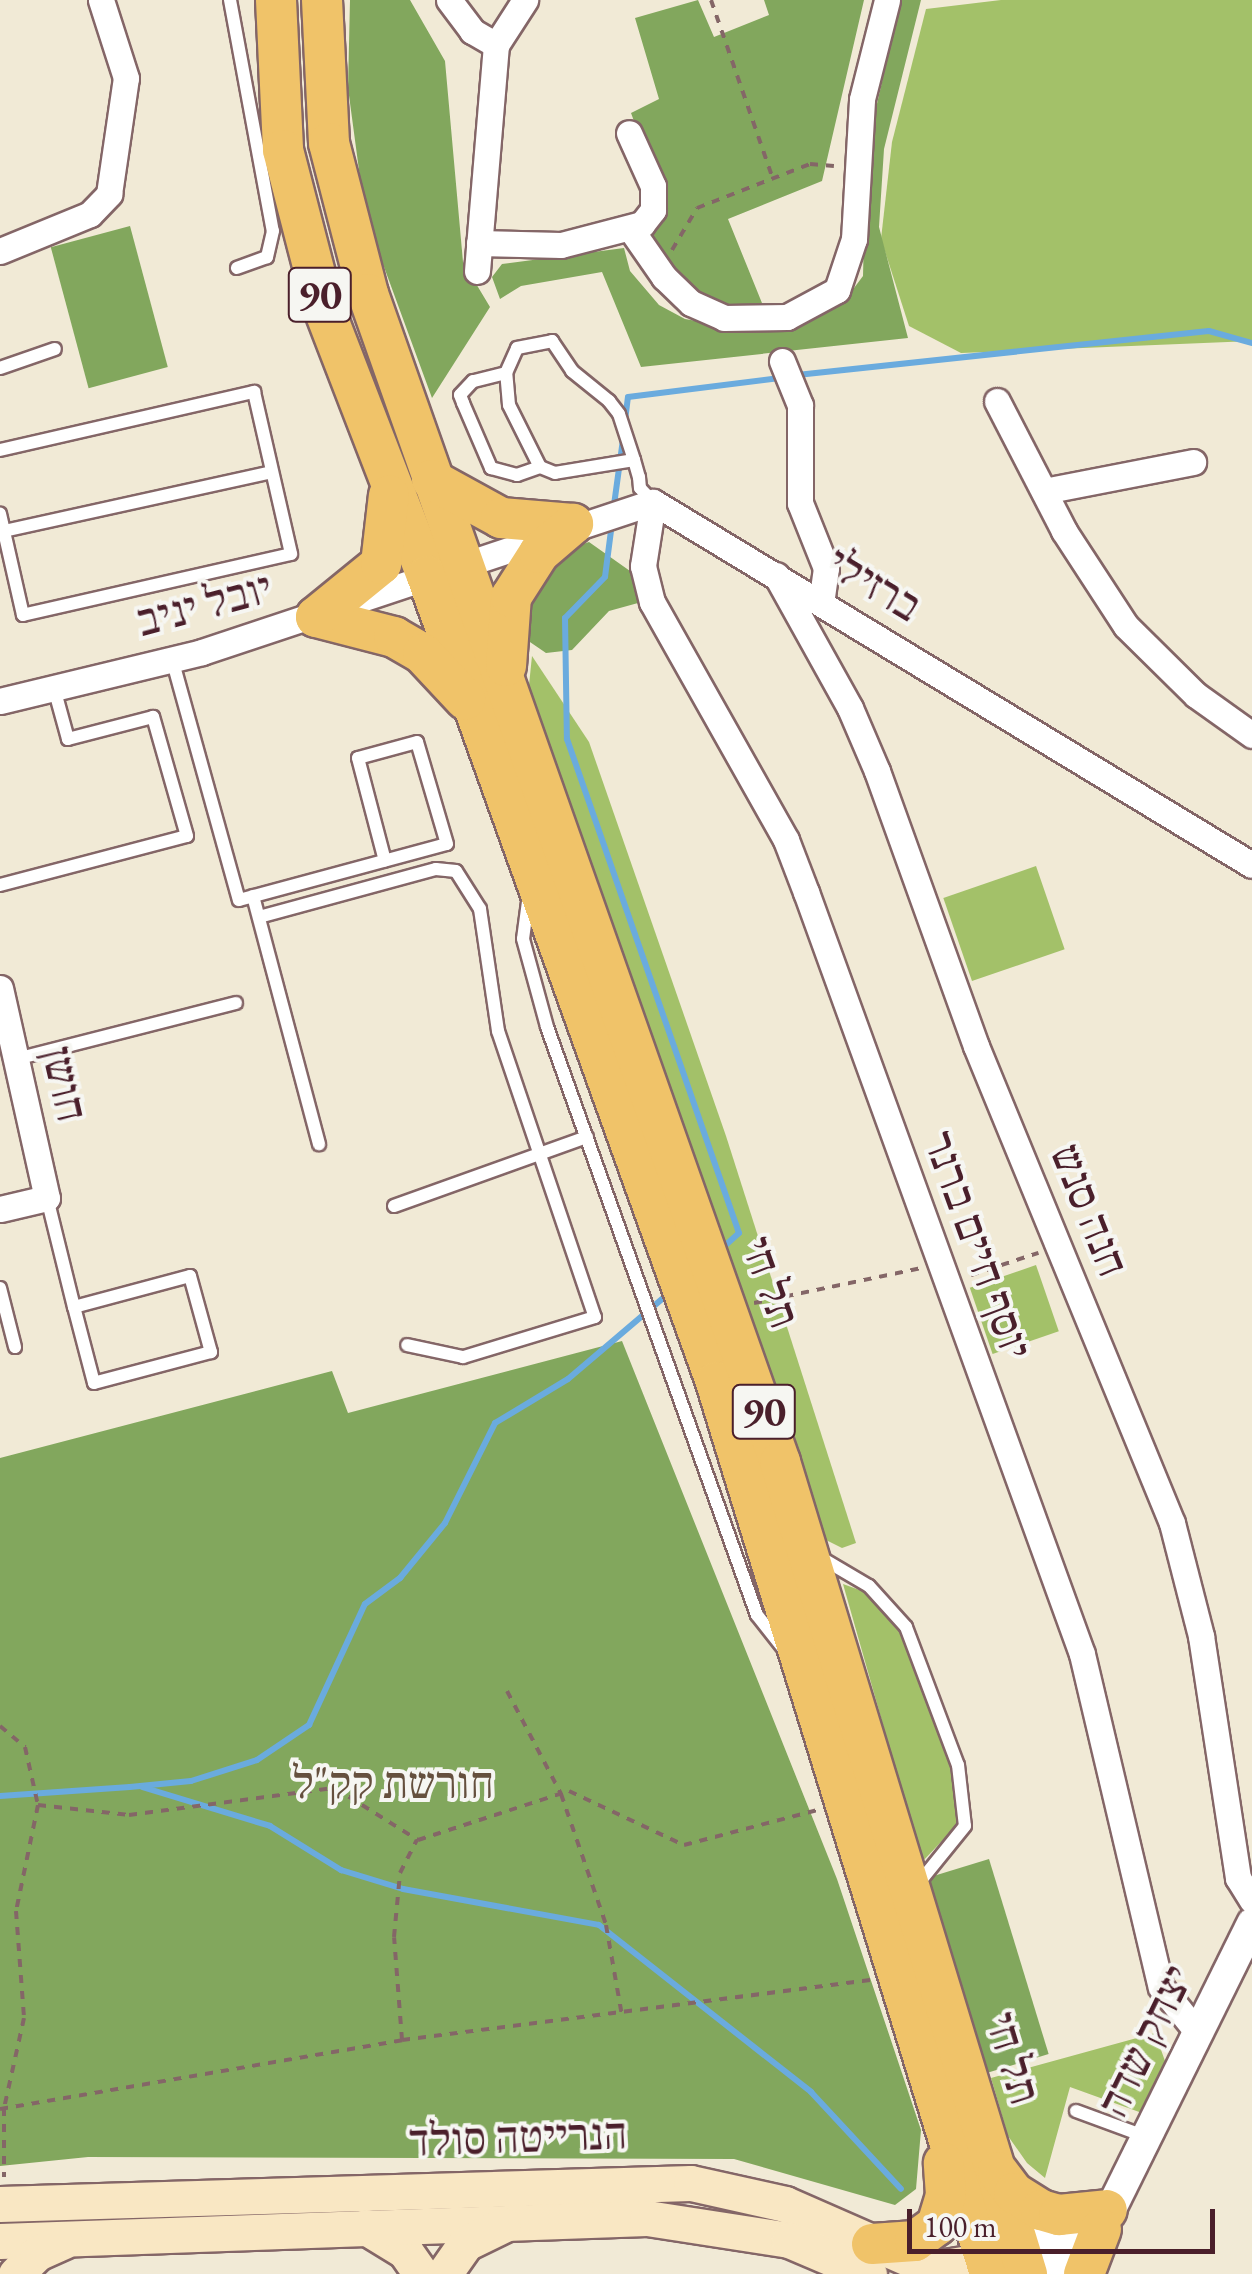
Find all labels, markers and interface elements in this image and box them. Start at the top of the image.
road number: 90 [288,258,352,332]
street label: ברזילי [817,535,931,633]
street label: יובל יניב [130,560,278,648]
street label: חושן [30,1041,100,1127]
street label: יוסף חיים ברנר [912,1124,1044,1366]
street label: חנה סנש [1039,1136,1141,1284]
street label: תל חי [730,1229,812,1335]
road number: 90 [732,1375,796,1449]
park label: חורשת קק"ל [292,1756,494,1810]
street label: יצחק שדה [1085,1957,1205,2125]
street label: תל חי [974,2006,1052,2110]
street label: הנרייטה סולד [408,2106,628,2168]
scale bar [912,2189,1220,2251]
text: 100 m [924,2207,997,2246]

